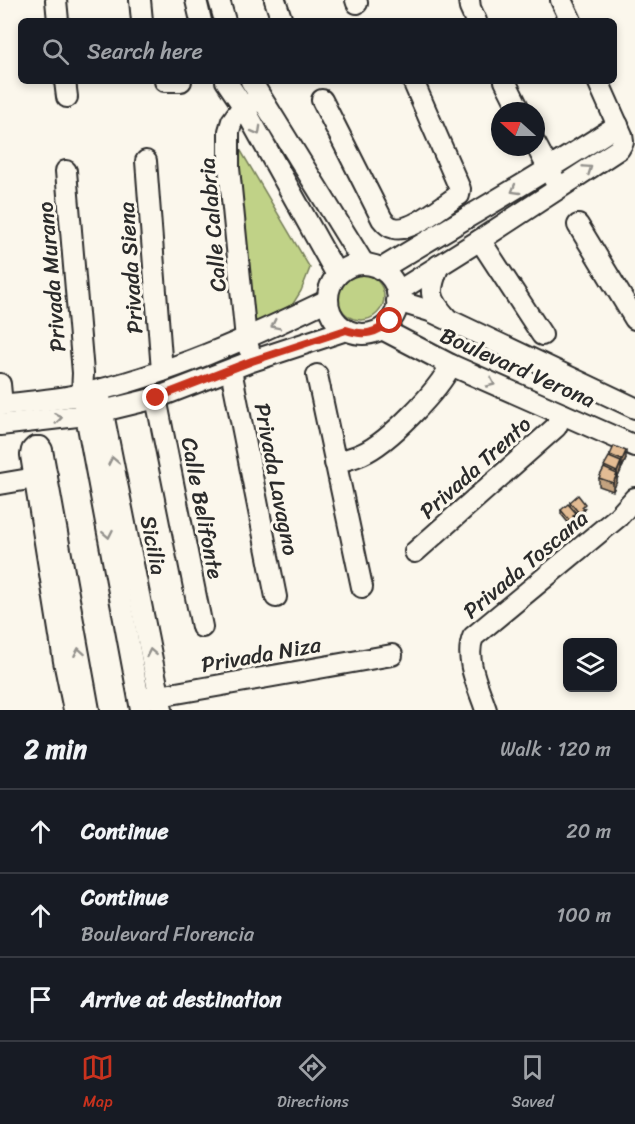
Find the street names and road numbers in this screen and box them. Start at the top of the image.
street label: Calle Calabria [187,156,238,294]
street label: Privada Murano [25,200,77,354]
street label: Privada Siena [106,201,155,335]
street label: Boulevard Verona [434,316,602,419]
street label: Privada Lavagno [243,400,310,559]
street label: Privada Trento [410,406,541,529]
street label: Calle Belifonte [170,434,235,583]
street label: Privada Toscana [454,500,597,629]
street label: Sicilia [129,512,178,578]
street label: Privada Niza [198,625,325,684]

